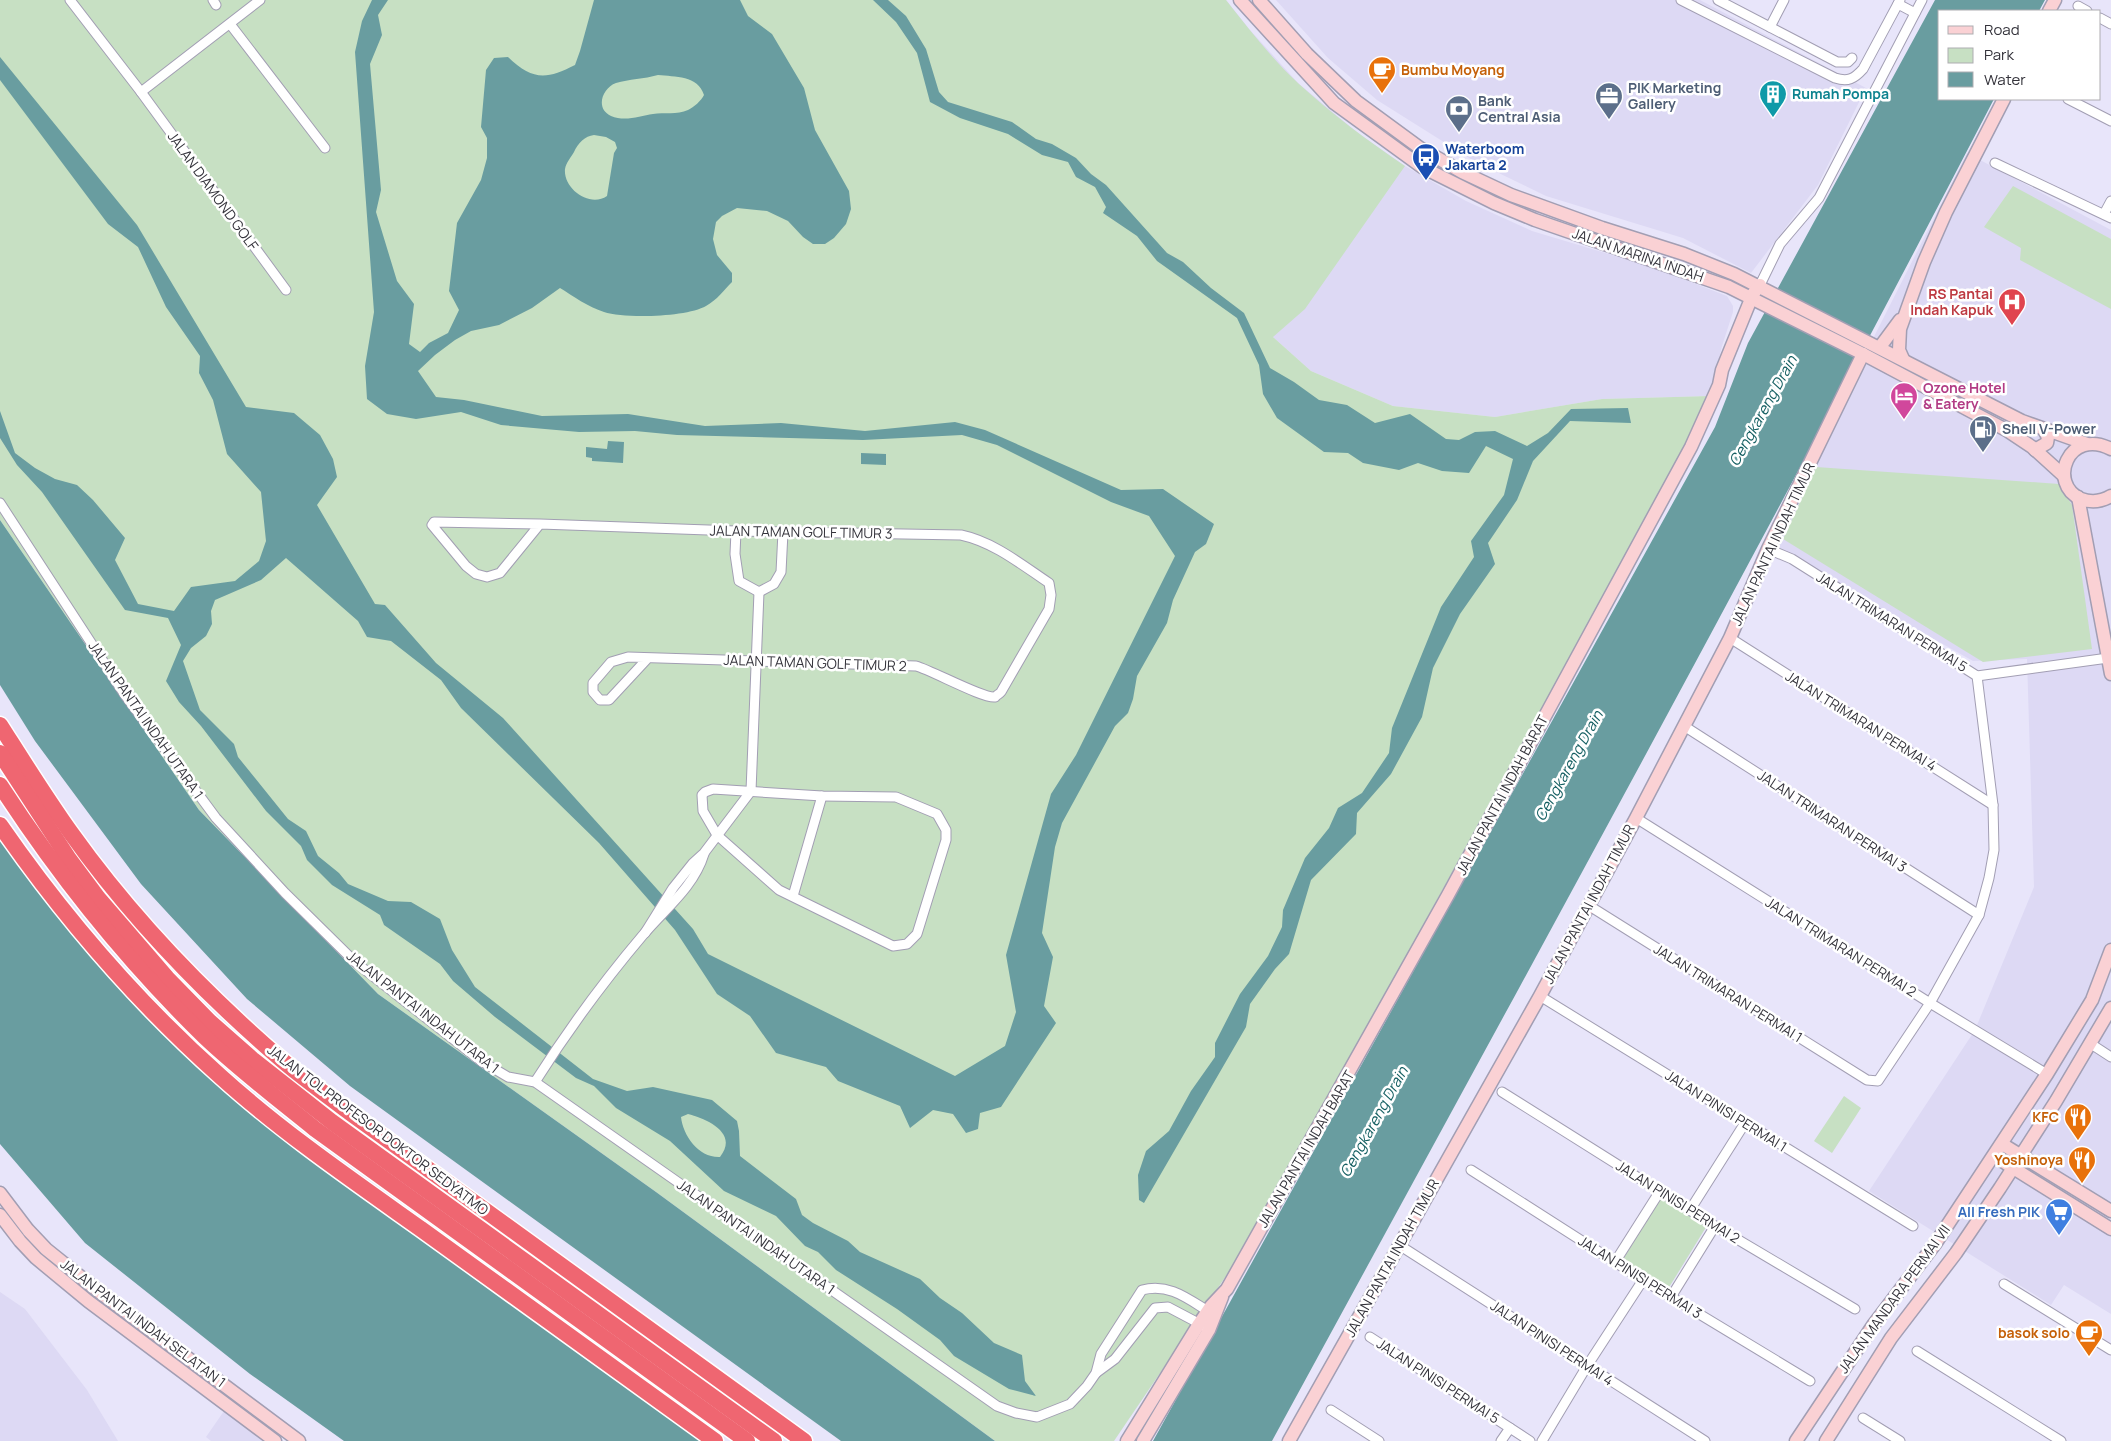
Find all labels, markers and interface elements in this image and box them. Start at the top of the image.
legend [1938,10,2101,100]
text: Road [1984,19,2020,40]
text: Park [1984,44,2014,65]
cafe icon: Bumbu Moyang [1367,55,1397,94]
place label: Bumbu Moyang [1401,60,1505,79]
text: Water [1984,69,2026,90]
place label: PIK Marketing Gallery [1628,78,1721,113]
building icon: Rumah Pompa [1758,79,1788,118]
office icon: PIK Marketing Gallery [1594,81,1624,120]
place label: Rumah Pompa [1792,84,1889,103]
place label: Bank Central Asia [1478,91,1561,126]
bank icon: Bank Central Asia [1444,94,1474,133]
street label: JALAN DIAMOND GOLF [164,127,263,254]
place label: Waterboom Jakarta 2 [1445,139,1524,174]
bus stop icon: Waterboom Jakarta 2 [1411,142,1441,181]
street label: JALAN MARINA INDAH [1570,223,1706,286]
place label: RS Pantai Indah Kapuk [1910,284,1993,319]
hospital icon: RS Pantai Indah Kapuk [1997,287,2027,326]
water label: Cengkareng Drain [1723,351,1802,470]
place label: Ozone Hotel & Eatery [1923,378,2006,413]
hotel icon: Ozone Hotel & Eatery [1889,381,1919,420]
fuel station icon: Shell V-Power [1968,414,1998,453]
place label: Shell V-Power [2002,419,2096,438]
street label: JALAN PANTAI INDAH TIMUR [1726,459,1819,628]
street label: JALAN TAMAN GOLF TIMUR 3 [709,520,893,543]
street label: JALAN TRIMARAN PERMAI 5 [1813,567,1971,676]
street label: JALAN PANTAI INDAH UTARA 1 [85,637,208,802]
street label: JALAN TAMAN GOLF TIMUR 2 [723,650,907,675]
street label: JALAN TRIMARAN PERMAI 4 [1782,666,1940,775]
water label: Cengkareng Drain [1529,706,1608,825]
street label: JALAN PANTAI INDAH BARAT [1451,711,1552,878]
street label: JALAN TRIMARAN PERMAI 3 [1754,765,1911,876]
street label: JALAN PANTAI INDAH TIMUR [1538,821,1639,987]
street label: JALAN TRIMARAN PERMAI 2 [1762,892,1920,1001]
street label: JALAN TRIMARAN PERMAI 1 [1650,939,1806,1046]
street label: JALAN PANTAI INDAH UTARA 1 [343,946,503,1077]
street label: JALAN TOL PROFESOR DOKTOR SEDYATMO [264,1040,493,1219]
water label: Cengkareng Drain [1334,1062,1413,1181]
street label: JALAN PINISI PERMAI 1 [1662,1065,1791,1156]
street label: JALAN PANTAI INDAH BARAT [1253,1066,1359,1231]
restaurant icon: KFC [2063,1102,2093,1141]
place label: KFC [2032,1107,2059,1126]
restaurant icon: Yoshinoya [2067,1145,2097,1184]
place label: Yoshinoya [1994,1150,2063,1169]
street label: JALAN PINISI PERMAI 2 [1613,1156,1744,1247]
street label: JALAN PANTAI INDAH UTARA 1 [674,1175,839,1298]
street label: JALAN PANTAI INDAH TIMUR [1340,1175,1443,1340]
supermarket icon: All Fresh PIK [2044,1197,2074,1236]
place label: All Fresh PIK [1958,1202,2041,1221]
street label: JALAN MANDARA PERMAI VII [1833,1221,1954,1377]
street label: JALAN PINISI PERMAI 3 [1575,1231,1706,1322]
street label: JALAN PANTAI INDAH SELATAN 1 [57,1254,230,1391]
street label: JALAN PINISI PERMAI 4 [1487,1296,1617,1389]
cafe icon: basok solo [2074,1318,2104,1357]
place label: basok solo [1998,1323,2070,1342]
street label: JALAN PINISI PERMAI 5 [1373,1334,1503,1427]

